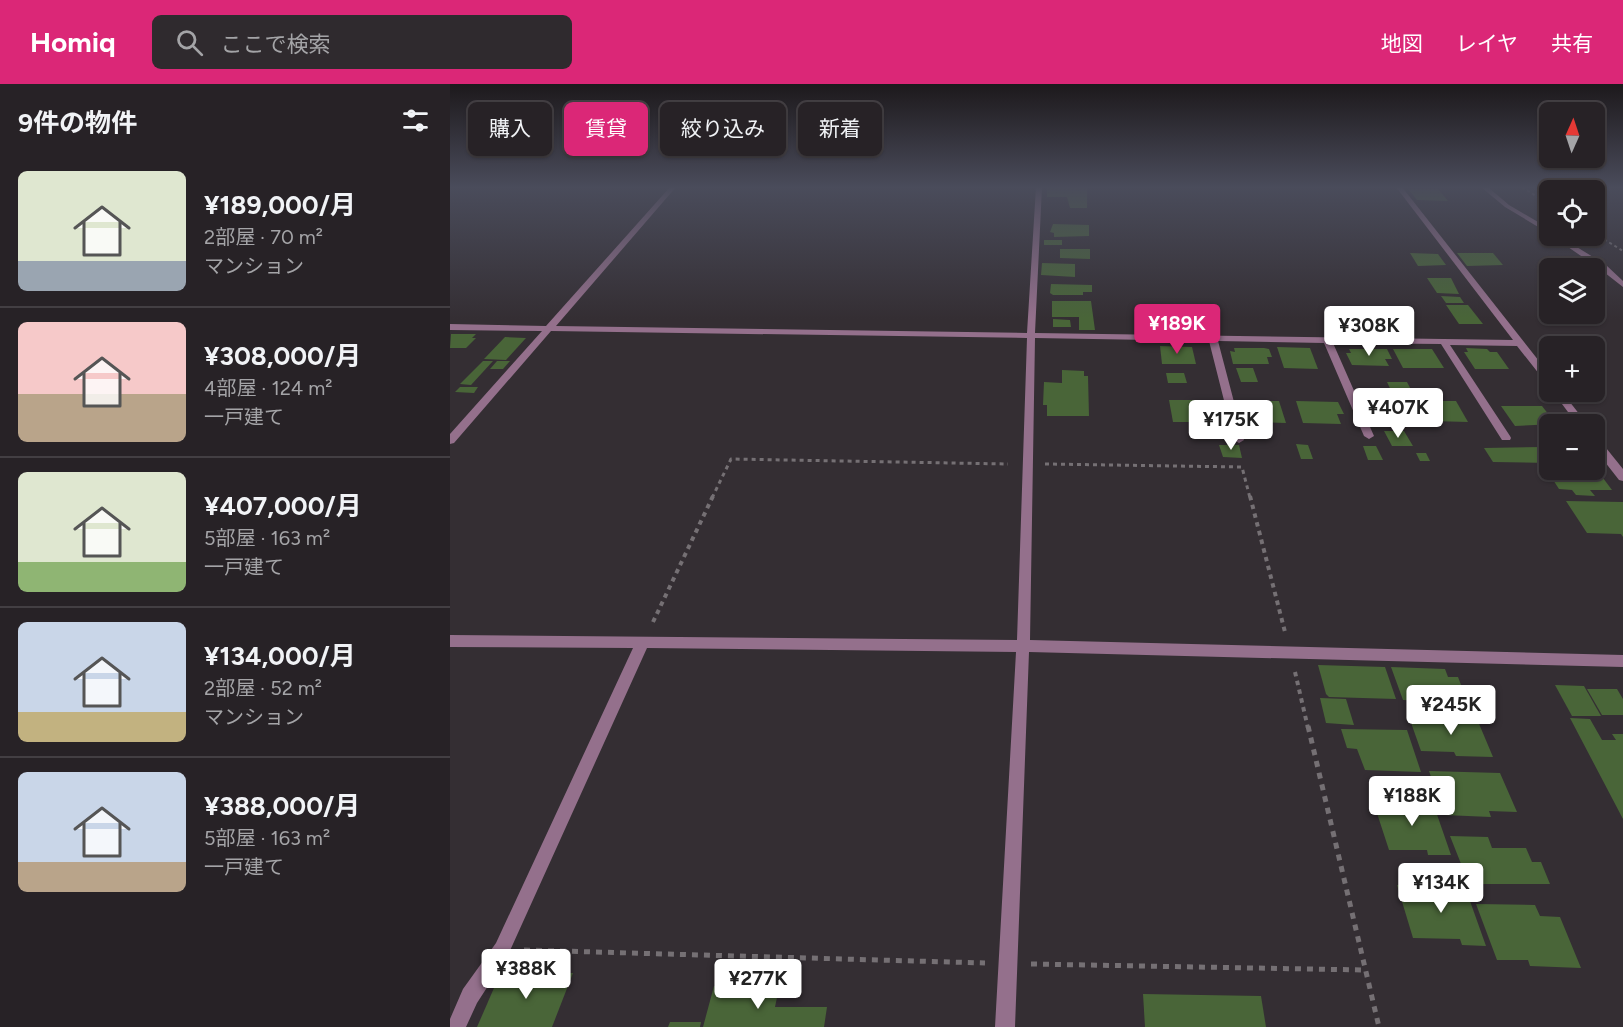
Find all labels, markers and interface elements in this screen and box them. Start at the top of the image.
search box [152,15,572,69]
text: Homiq [30,25,116,59]
icon: search [173,26,206,59]
text: ここで検索 [221,31,331,58]
text: 地図 [1381,31,1423,56]
text: レイヤ [1456,31,1518,56]
text: 共有 [1551,31,1593,56]
chip: 購入 [468,102,552,156]
chip: 賃貸 [564,102,648,156]
chip: 絞り込み [660,102,786,156]
chip: 新着 [798,102,882,156]
north arrow [1539,102,1605,168]
map controls [1539,102,1605,480]
icon: filters [399,104,432,137]
text: 9件の物件 [18,107,137,139]
button: locate [1539,180,1605,246]
text: ¥189,000/月 [204,189,356,221]
icon: home [66,195,138,267]
text: 2部屋 · 70 m² [204,225,323,249]
text: マンション [204,254,304,278]
button: layers [1539,258,1605,324]
pin: ¥189K [1135,304,1219,355]
pin: ¥308K [1327,306,1411,357]
text: ¥189K [1148,311,1206,335]
text: ¥308K [1338,313,1400,337]
button: + [1539,336,1605,402]
text: ¥308,000/月 [204,340,361,372]
icon: home [66,346,138,418]
text: 4部屋 · 124 m² [204,376,332,400]
pin: ¥407K [1356,388,1440,439]
text: ¥407K [1367,395,1429,419]
pin: ¥175K [1189,400,1273,451]
text: 一戸建て [204,405,284,429]
text: ¥175K [1203,407,1259,431]
button: − [1539,414,1605,480]
text: ¥407,000/月 [204,490,362,522]
icon: home [66,496,138,568]
text: 5部屋 · 163 m² [204,526,330,550]
text: 一戸建て [204,555,284,579]
text: ¥134,000/月 [204,640,356,672]
icon: home [66,646,138,718]
text: 2部屋 · 52 m² [204,676,322,700]
pin: ¥245K [1409,685,1493,736]
text: ¥245K [1420,692,1482,716]
text: マンション [204,705,304,729]
pin: ¥188K [1370,776,1454,827]
text: ¥188K [1383,783,1441,807]
text: ¥388,000/月 [204,790,360,822]
icon: home [66,796,138,868]
text: 5部屋 · 163 m² [204,826,330,850]
text: 一戸建て [204,855,284,879]
pin: ¥134K [1399,863,1483,914]
text: ¥134K [1412,870,1470,894]
pin: ¥388K [484,949,568,1000]
text: ¥388K [496,956,556,980]
pin: ¥277K [716,959,800,1010]
text: ¥277K [728,966,788,990]

